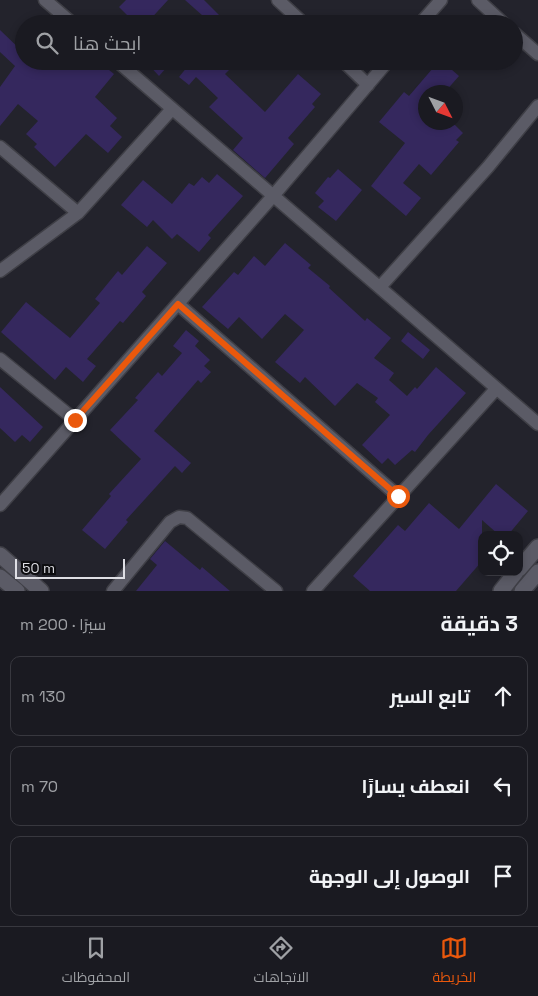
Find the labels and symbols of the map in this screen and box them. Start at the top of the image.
north arrow [418,85,463,130]
route end [64,409,87,432]
route start [387,485,410,508]
scale bar [15,556,125,579]

